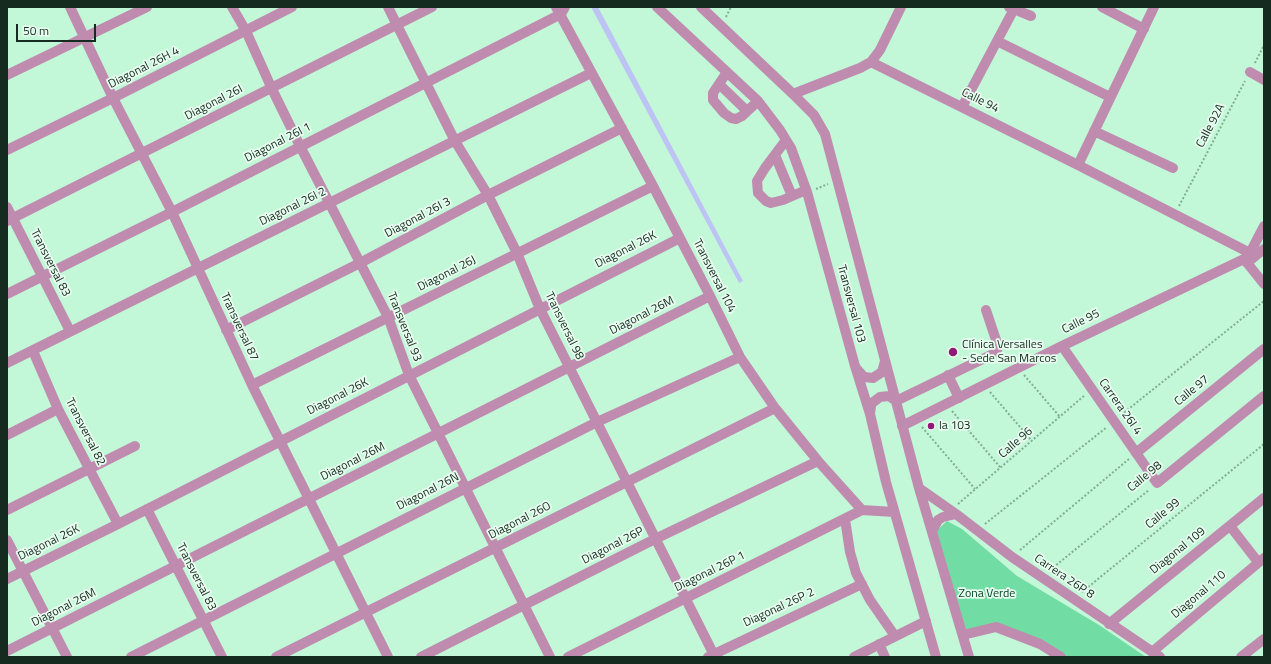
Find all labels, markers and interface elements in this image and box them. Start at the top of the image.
scale bar [18,16,98,42]
text: 50 m [23,21,49,40]
street label: Diagonal 26H 4 [106,44,182,92]
street label: Diagonal 26I [183,82,245,124]
street label: Calle 94 [959,86,1001,116]
street label: Calle 92A [1194,102,1228,150]
street label: Diagonal 26I 1 [242,120,314,166]
street label: Diagonal 26I 2 [257,185,329,229]
street label: Diagonal 26I 3 [383,195,453,241]
street label: Transversal 83 [27,227,73,299]
street label: Diagonal 26K [593,228,659,272]
street label: Transversal 104 [689,237,739,315]
street label: Diagonal 26J [415,253,479,295]
street label: Transversal 103 [834,263,868,345]
street label: Transversal 93 [384,290,424,364]
street label: Transversal 98 [541,290,587,362]
street label: Transversal 87 [217,291,261,363]
street label: Diagonal 26M [607,294,677,338]
street label: Calle 95 [1060,307,1102,337]
place label: Clínica Versalles - Sede San Marcos [962,338,1056,366]
marker: Clínica Versalles - Sede San Marcos [947,346,959,358]
street label: Calle 97 [1172,373,1212,409]
street label: Diagonal 26K [305,375,371,419]
street label: Carrera 26I 4 [1095,376,1145,438]
street label: Transversal 82 [62,396,108,468]
place label: la 103 [939,419,971,433]
marker: la 103 [926,421,936,431]
street label: Calle 96 [996,424,1036,462]
street label: Diagonal 26M [318,440,388,484]
street label: Calle 98 [1125,459,1165,495]
street label: Diagonal 26N [394,470,462,514]
street label: Calle 99 [1143,496,1183,532]
street label: Diagonal 26O [486,499,554,543]
street label: Diagonal 26K [16,522,82,564]
street label: Diagonal 26P [580,524,646,568]
street label: Diagonal 109 [1147,524,1209,578]
street label: Transversal 83 [173,541,219,613]
street label: Diagonal 26P 1 [672,549,748,595]
street label: Carrera 26P 8 [1031,552,1097,602]
street label: Diagonal 110 [1169,568,1229,622]
street label: Diagonal 26P 2 [741,585,817,631]
street label: Diagonal 26M [29,586,99,630]
park label: Zona Verde [959,587,1015,601]

